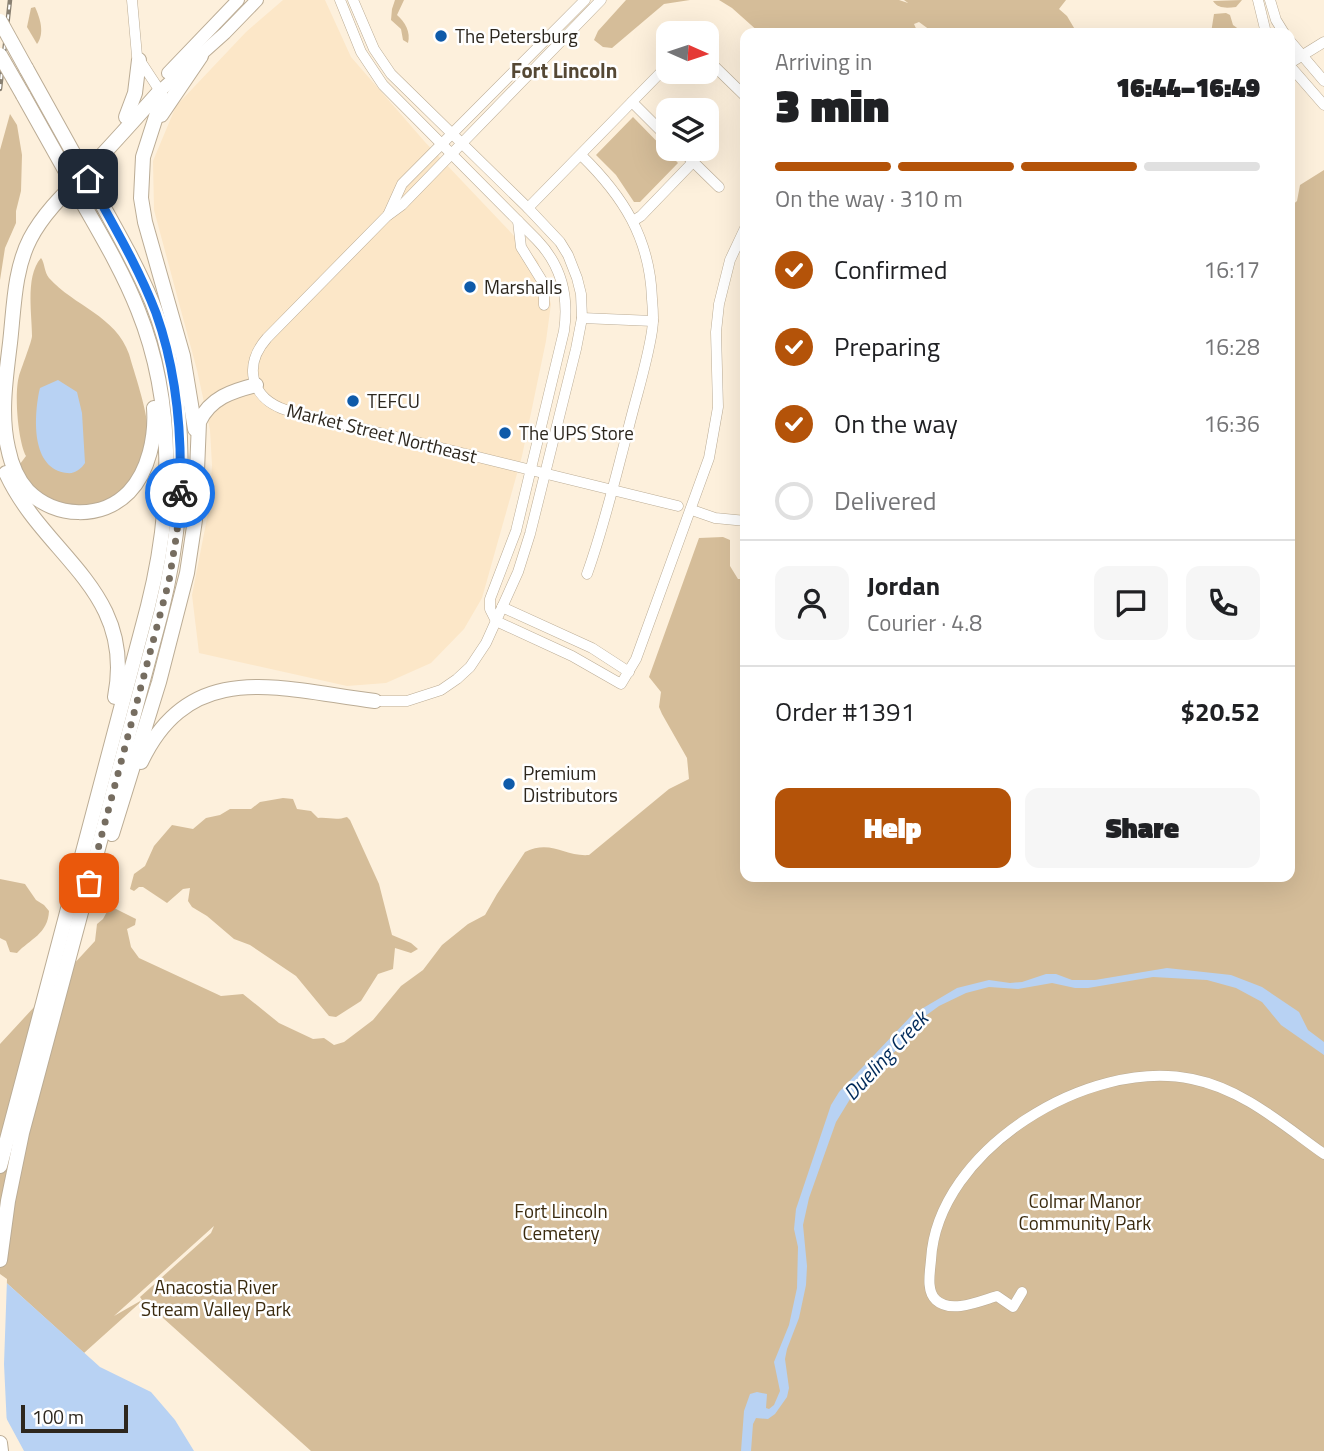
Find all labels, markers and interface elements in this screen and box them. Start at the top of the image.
place label: The Petersburg [455,21,578,50]
north arrow [656,21,719,84]
map controls [656,21,719,161]
marker: The Petersburg [433,28,449,44]
text: Arriving in [775,44,872,79]
district label: Fort Lincoln [511,54,617,86]
text: 16:44–16:49 [1116,68,1260,107]
text: 3 min [775,70,889,140]
button: layers [656,98,719,161]
pin [58,149,118,209]
icon: home [69,160,107,198]
text: On the way · 310 m [775,181,963,216]
text: Confirmed [834,250,948,289]
icon: check [775,251,813,289]
text: 16:17 [1203,252,1260,287]
place label: Marshalls [484,272,562,301]
marker: Marshalls [462,279,478,295]
text: Preparing [834,327,940,366]
icon: check [775,328,813,366]
text: 16:28 [1203,329,1260,364]
place label: TEFCU [367,386,420,415]
marker: TEFCU [345,393,361,409]
street label: Market Street Northeast [284,395,481,470]
text: On the way [834,404,958,443]
icon: check [775,405,813,443]
text: 16:36 [1203,406,1260,441]
place label: The UPS Store [519,418,634,447]
marker: The UPS Store [497,425,513,441]
courier [145,458,215,528]
icon: bike [161,474,199,512]
text: Delivered [834,481,937,520]
button: person [775,566,849,640]
text: Jordan [867,566,940,605]
button: chat [1094,566,1168,640]
button: phone [1186,566,1260,640]
text: Courier · 4.8 [867,605,982,640]
text: Order #1391 [775,692,915,731]
text: $20.52 [1181,692,1260,731]
place label: Premium Distributors [523,758,618,809]
marker: Premium Distributors [501,776,517,792]
button: Help [775,788,1011,868]
button: Share [1025,788,1260,868]
pin [59,853,119,913]
icon: bag [70,864,108,902]
water label: Dueling Creek [835,1001,937,1107]
park label: Colmar Manor Community Park [1019,1186,1151,1237]
park label: Fort Lincoln Cemetery [514,1196,608,1247]
park label: Anacostia River Stream Valley Park [141,1272,291,1323]
scale bar [21,1402,128,1434]
text: 100 m [32,1402,84,1431]

